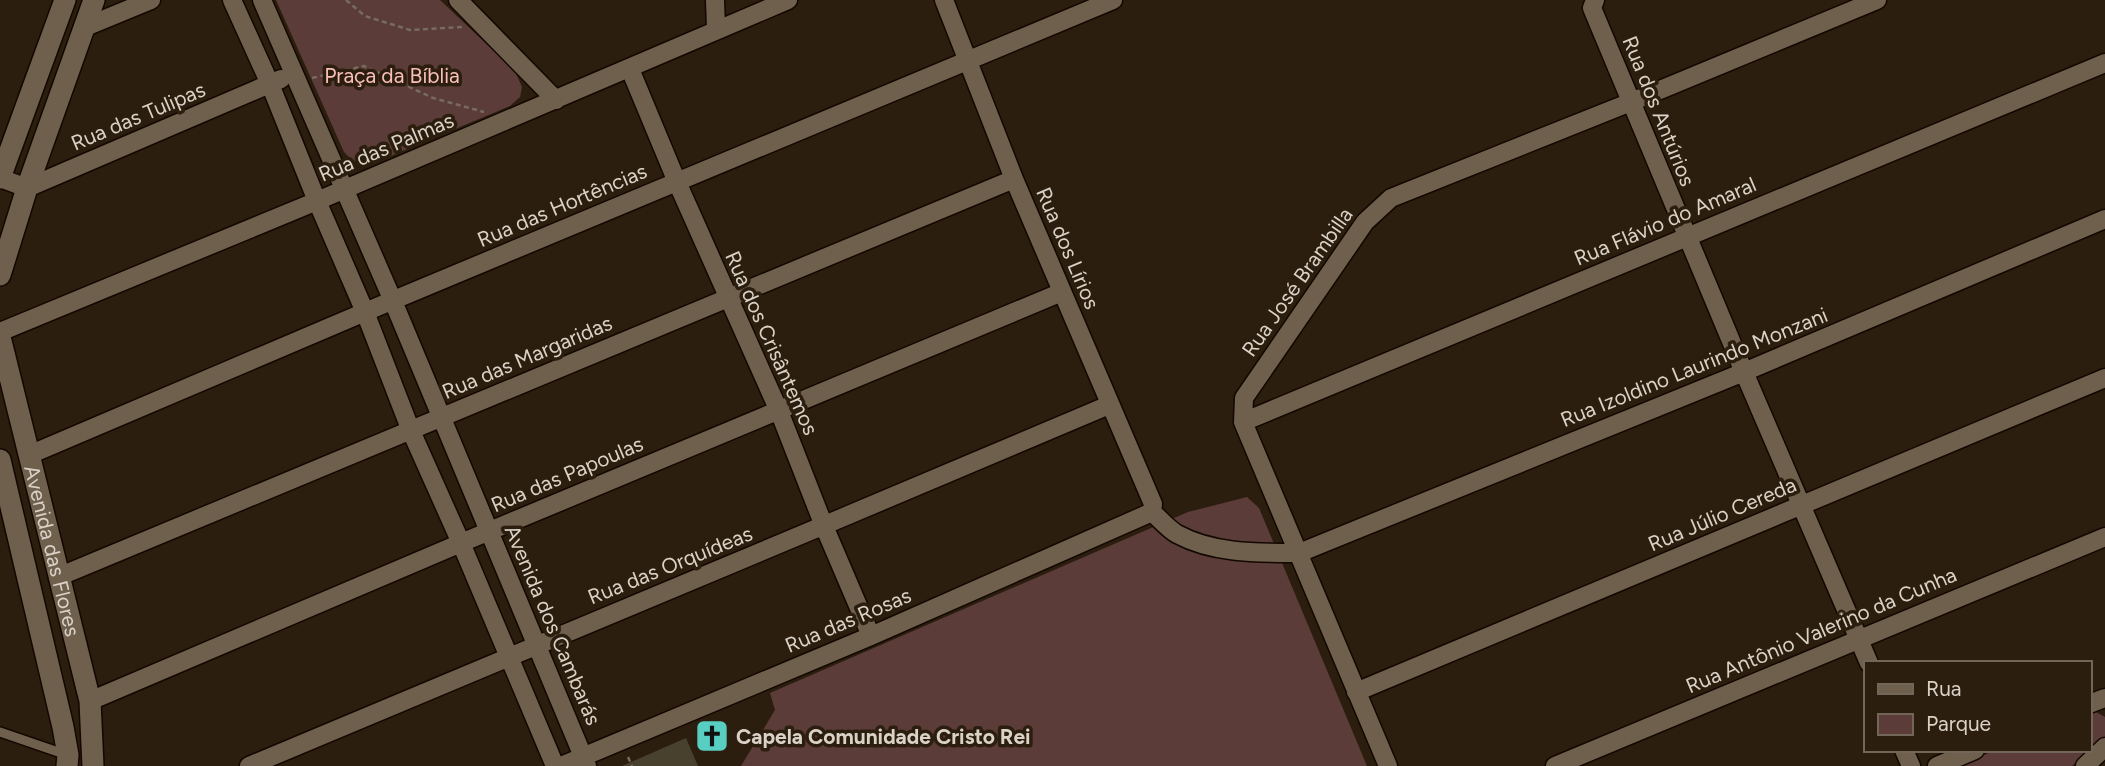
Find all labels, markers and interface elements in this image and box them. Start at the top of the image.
street label: Rua dos Antúrios [1617,32,1701,190]
park label: Praça da Bíblia [324,63,460,88]
street label: Rua das Tulipas [67,76,209,156]
street label: Rua das Palmas [315,107,457,187]
street label: Rua das Hortências [474,158,650,252]
street label: Rua Flávio do Amaral [1570,171,1760,271]
street label: Rua dos Lírios [1031,183,1105,313]
street label: Rua José Brambilla [1236,203,1358,361]
street label: Rua dos Crisântemos [720,247,824,439]
street label: Rua Izoldino Laurindo Monzani [1557,302,1831,432]
street label: Rua das Margaridas [438,310,616,404]
street label: Rua das Papoulas [487,431,647,517]
street label: Avenida das Flores [20,462,86,639]
street label: Rua Júlio Cereda [1644,472,1800,556]
street label: Avenida dos Cambarás [500,521,606,729]
street label: Rua das Orquídeas [584,521,756,609]
street label: Rua Antônio Valerino da Cunha [1682,561,1960,699]
street label: Rua das Rosas [781,582,915,658]
legend [1864,661,2091,752]
text: Parque [1926,711,1991,736]
church icon: Capela Comunidade Cristo Rei [693,717,731,755]
place label: Capela Comunidade Cristo Rei [736,724,1031,749]

